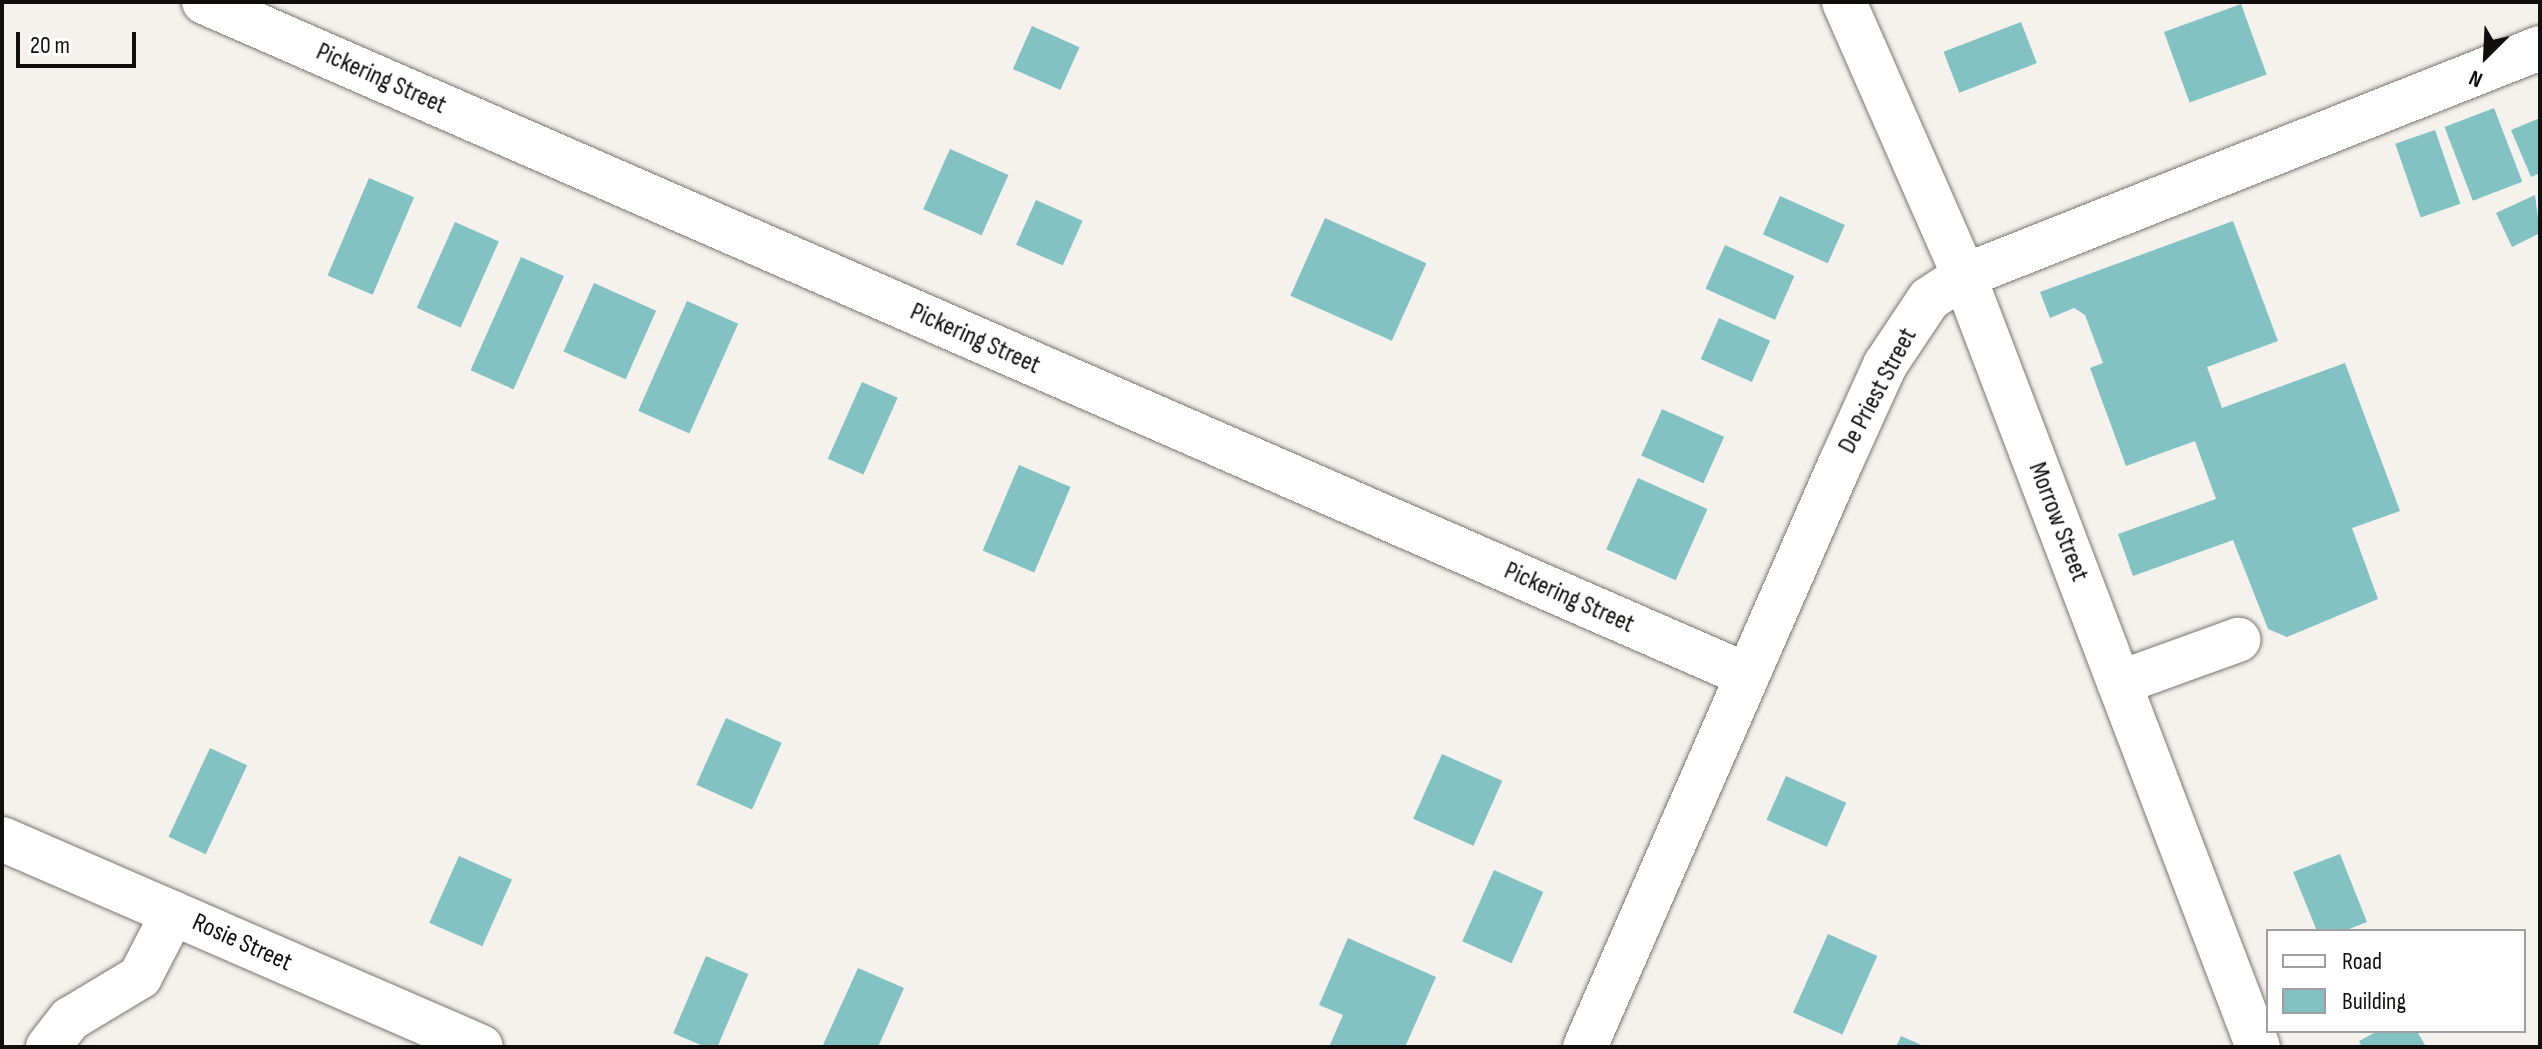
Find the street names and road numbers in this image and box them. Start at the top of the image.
street label: Pickering Street [311,36,451,122]
street label: Pickering Street [905,296,1045,382]
street label: De Priest Street [1832,323,1924,459]
street label: Morrow Street [2021,458,2095,586]
street label: Pickering Street [1499,555,1639,641]
street label: Rosie Street [187,907,297,979]

